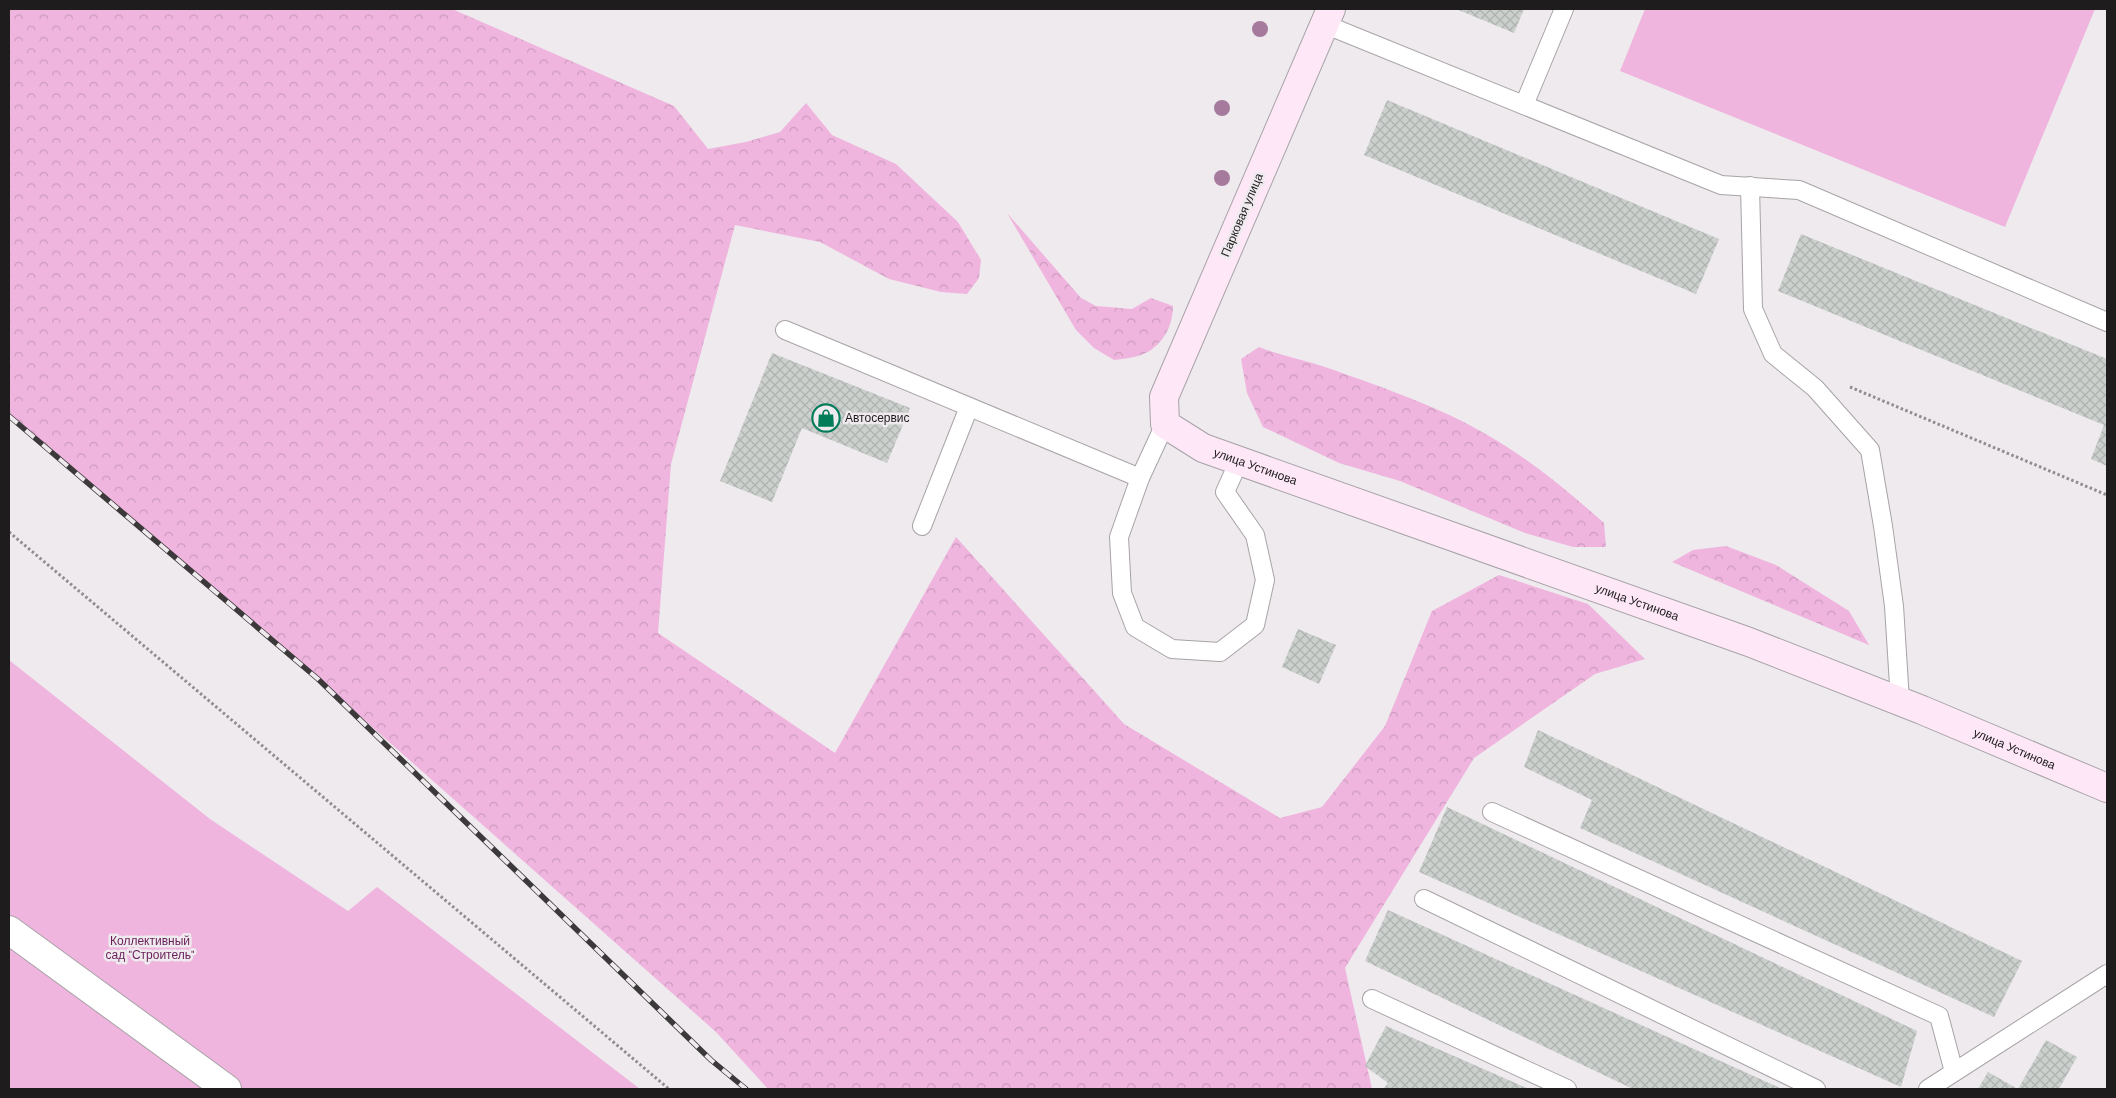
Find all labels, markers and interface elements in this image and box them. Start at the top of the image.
street label: Парковая улица [1217,170,1267,259]
shop icon: Автосервис [811,403,841,433]
place label: Автосервис [845,410,910,426]
street label: улица Устинова [1211,444,1300,489]
street label: улица Устинова [1593,580,1681,625]
street label: улица Устинова [1971,725,2058,773]
park label: Коллективный сад "Строитель" [106,933,195,963]

